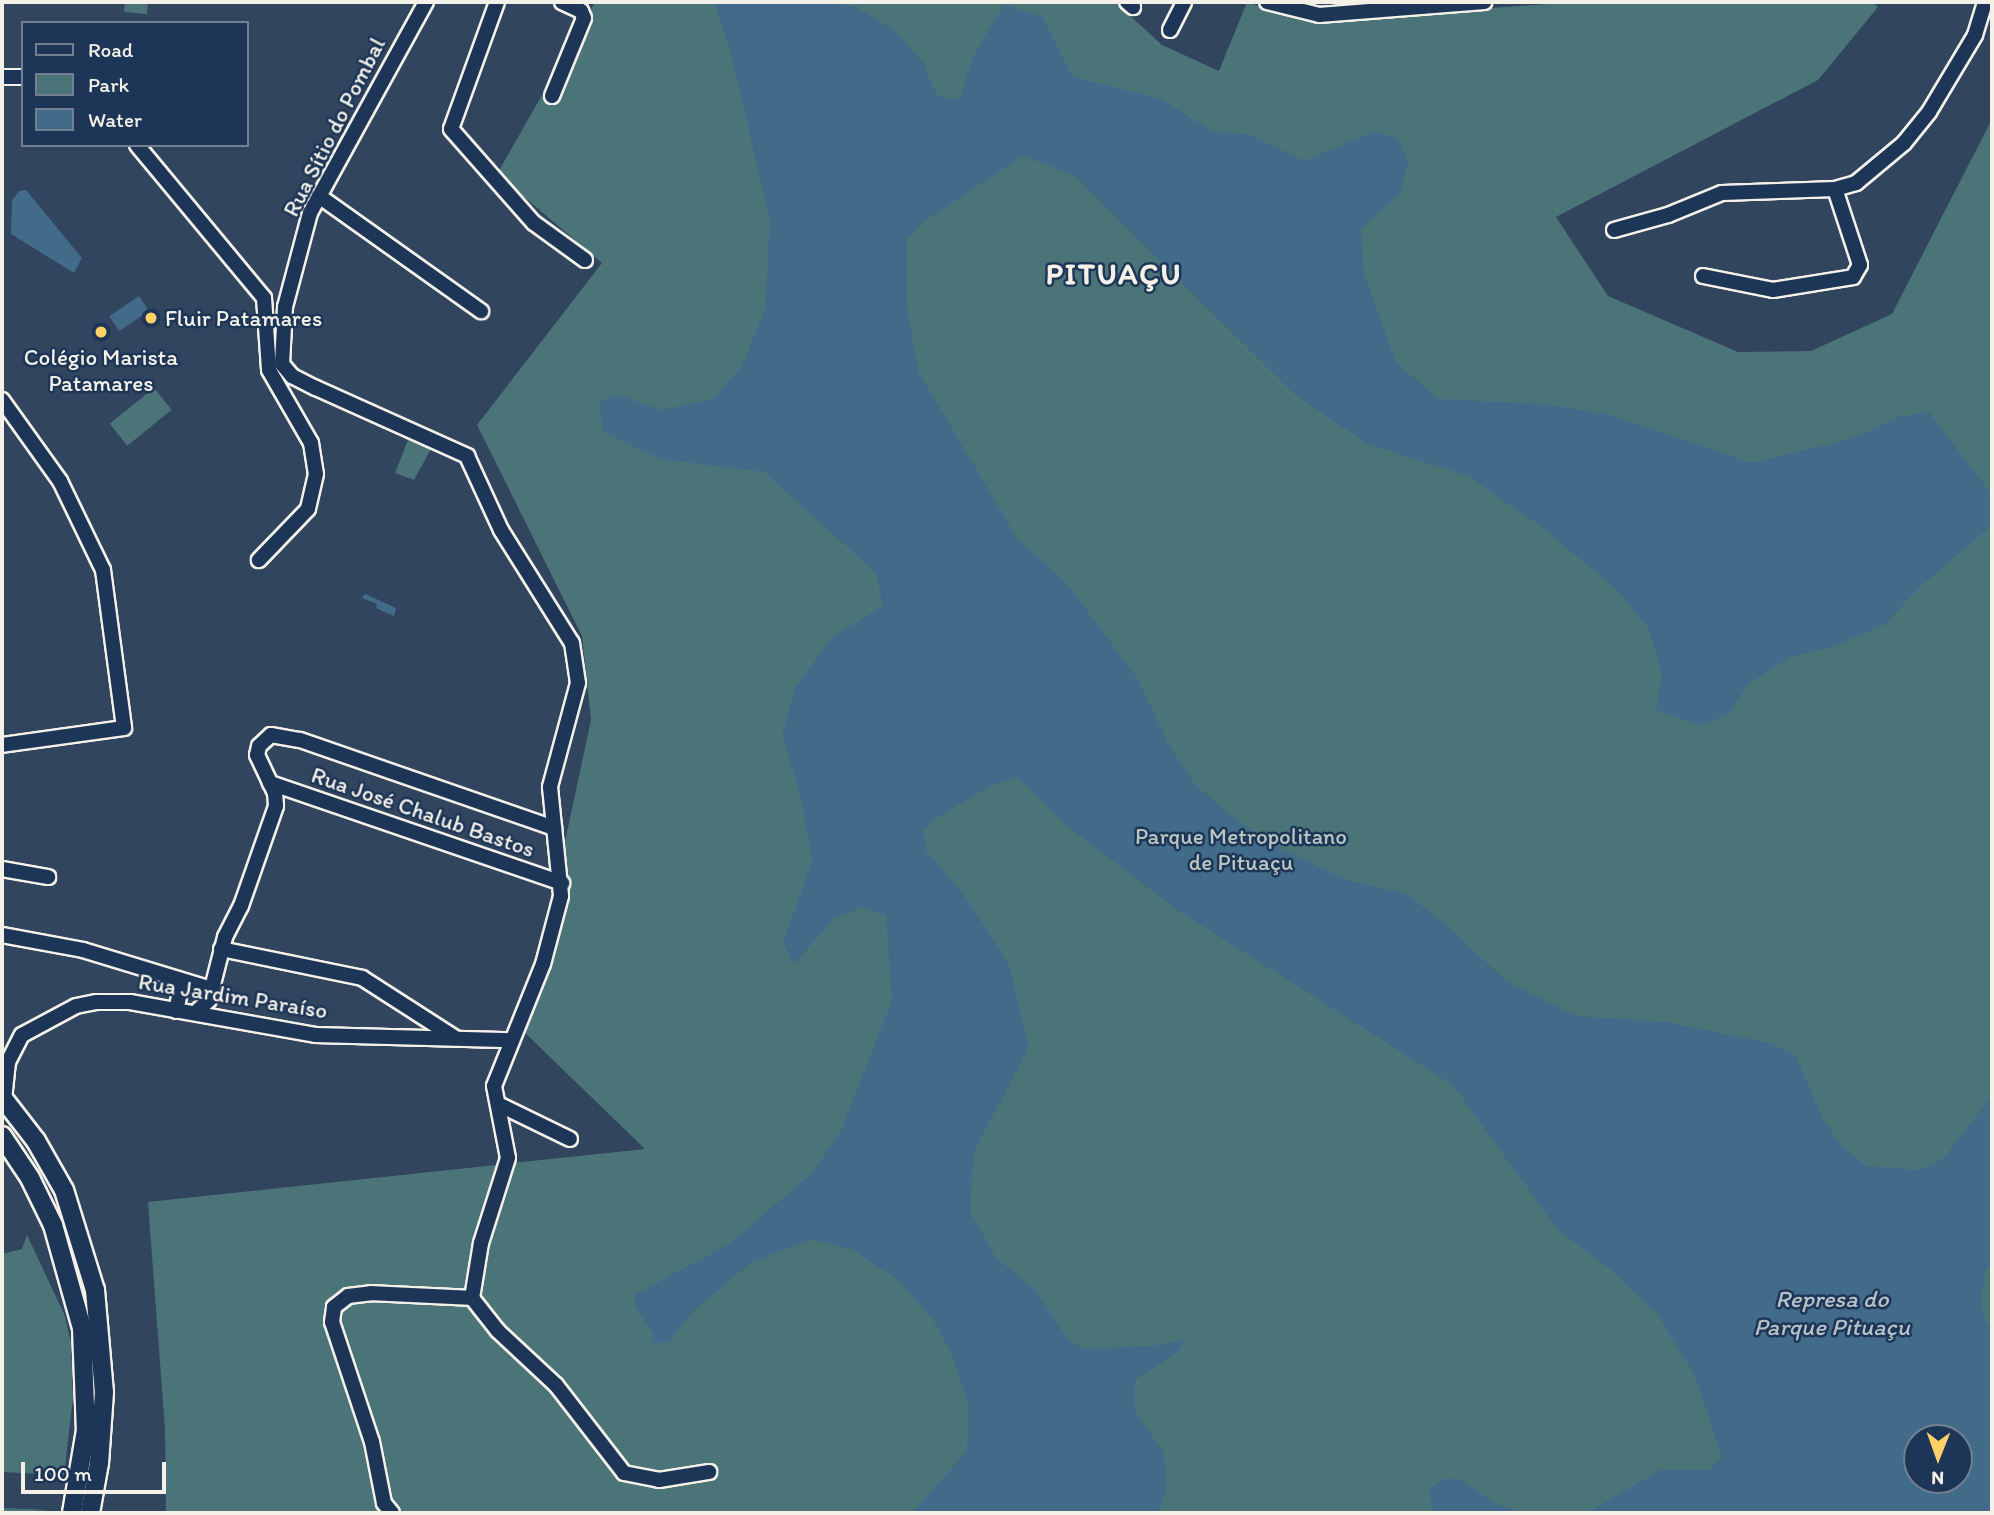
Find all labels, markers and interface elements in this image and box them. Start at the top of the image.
legend [21,21,248,147]
street label: Rua Sítio do Pombal [277,33,391,221]
text: Road [88,37,133,62]
text: Park [88,72,129,97]
text: Water [88,107,142,132]
district label: PITUAÇU [1046,256,1182,292]
place label: Fluir Patamares [165,304,321,332]
marker: Fluir Patamares [143,310,159,326]
marker: Colégio Marista Patamares [93,324,109,340]
place label: Colégio Marista Patamares [24,343,178,397]
street label: Rua José Chalub Bastos [307,761,539,863]
park label: Parque Metropolitano de Pituaçu [1134,822,1348,876]
street label: Rua Jardim Paraíso [137,967,329,1025]
water label: Represa do Parque Pituaçu [1754,1285,1910,1341]
north arrow [1903,1424,1973,1494]
scale bar [24,1448,170,1492]
text: 100 m [34,1461,92,1486]
text: N [1931,1467,1944,1490]

